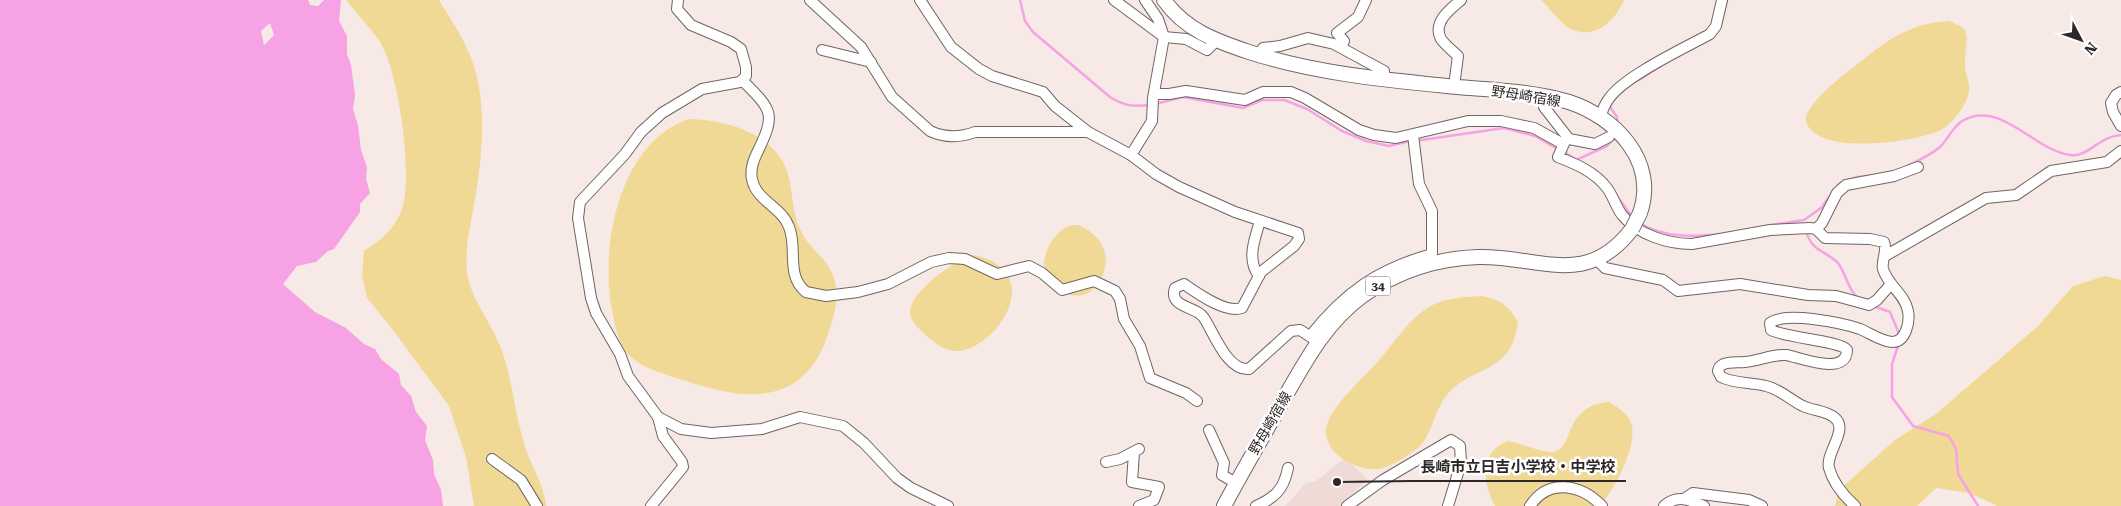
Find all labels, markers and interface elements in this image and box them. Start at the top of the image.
north arrow [2056,15,2106,65]
text: N [2081,39,2100,58]
street label: 野母崎宿線 [1490,83,1562,109]
road number: 34 [1366,276,1390,296]
street label: 野母崎宿線 [1246,389,1294,457]
callout: 長崎市立日吉小学校・中学校 [1411,451,1626,481]
text: 長崎市立日吉小学校・中学校 [1420,458,1616,476]

